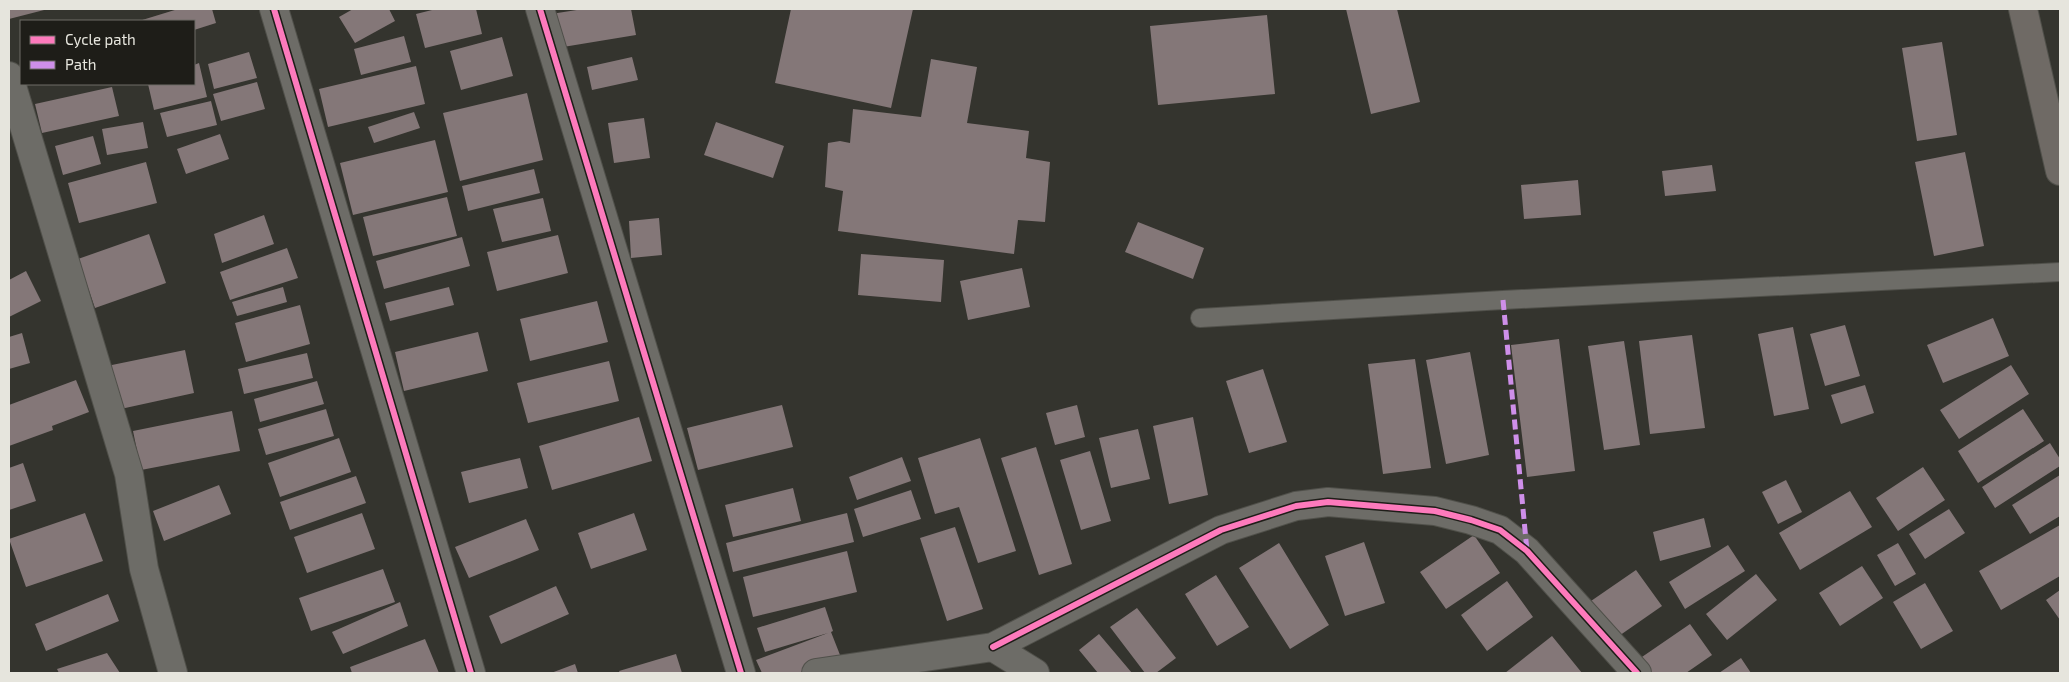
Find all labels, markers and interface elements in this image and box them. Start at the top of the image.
legend [20,20,195,85]
text: Cycle path [65,30,136,48]
text: Path [65,55,96,73]

